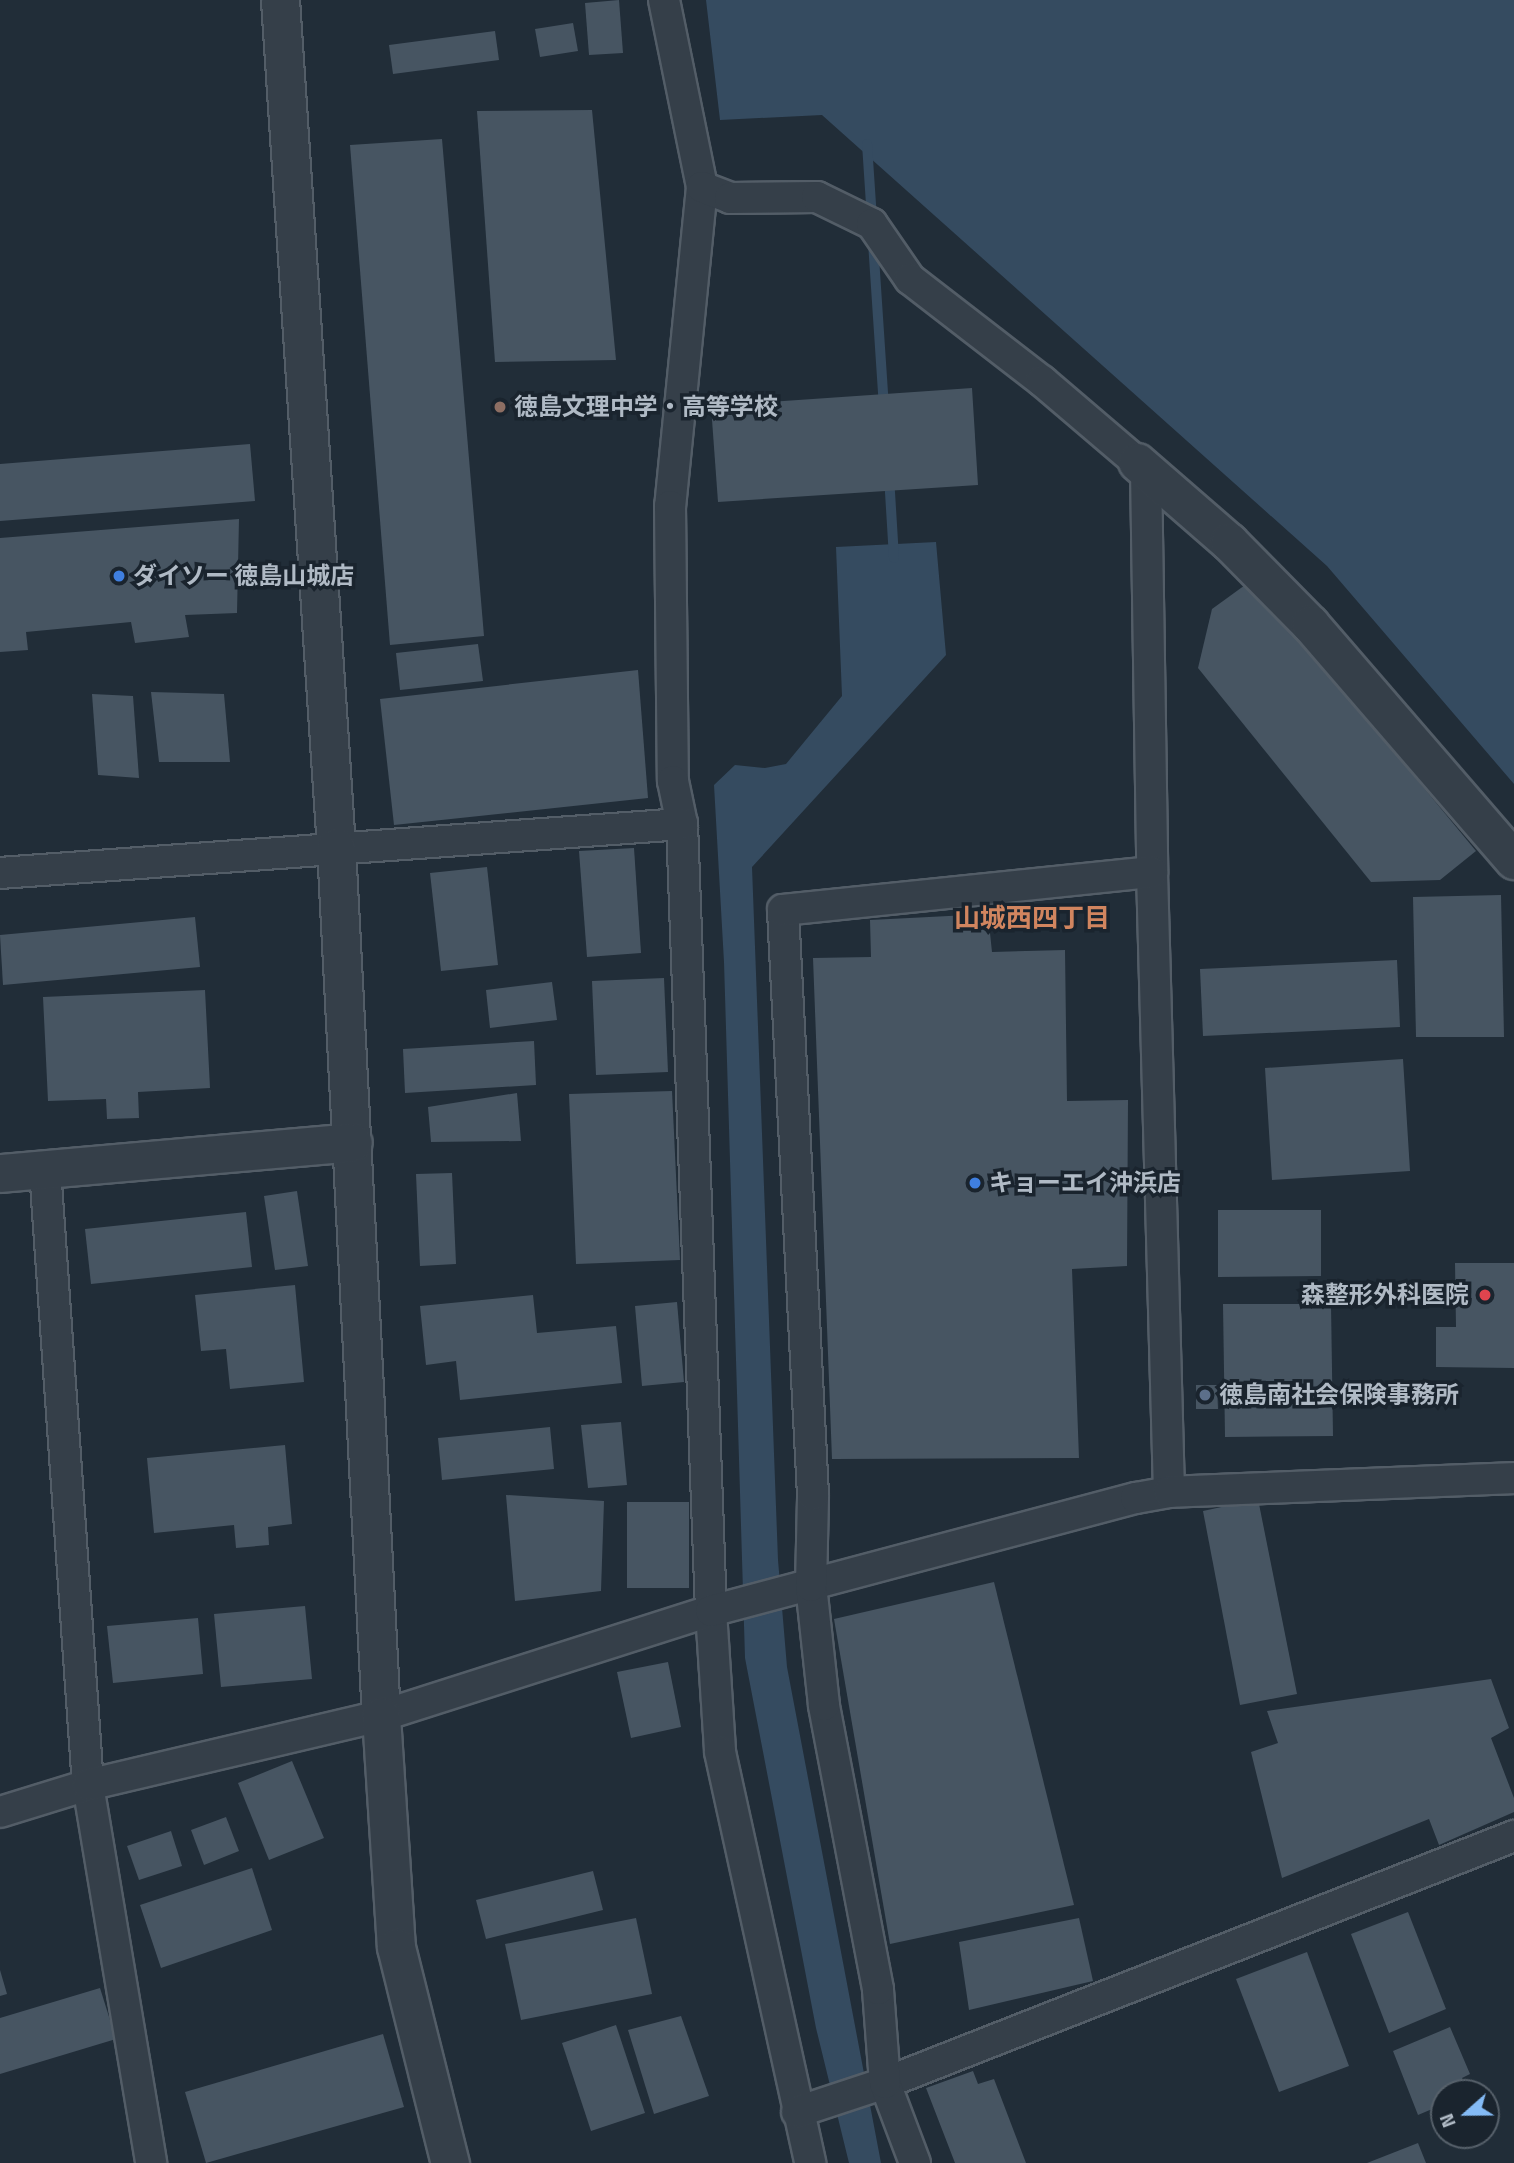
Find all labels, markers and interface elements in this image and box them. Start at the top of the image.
place label: 徳島文理中学・高等学校 [514,393,778,421]
marker: 徳島文理中学・高等学校 [492,399,508,415]
place label: ダイソー 徳島山城店 [133,562,354,590]
marker: ダイソー 徳島山城店 [111,568,127,584]
district label: 山城西四丁目 [954,902,1110,934]
place label: キョーエイ沖浜店 [989,1169,1181,1197]
marker: キョーエイ沖浜店 [967,1175,983,1191]
place label: 森整形外科医院 [1301,1281,1469,1309]
marker: 森整形外科医院 [1475,1285,1495,1305]
place label: 徳島南社会保険事務所 [1219,1381,1459,1409]
marker: 徳島南社会保険事務所 [1197,1387,1213,1403]
north arrow [1430,2079,1500,2149]
text: N [1431,2110,1463,2132]

